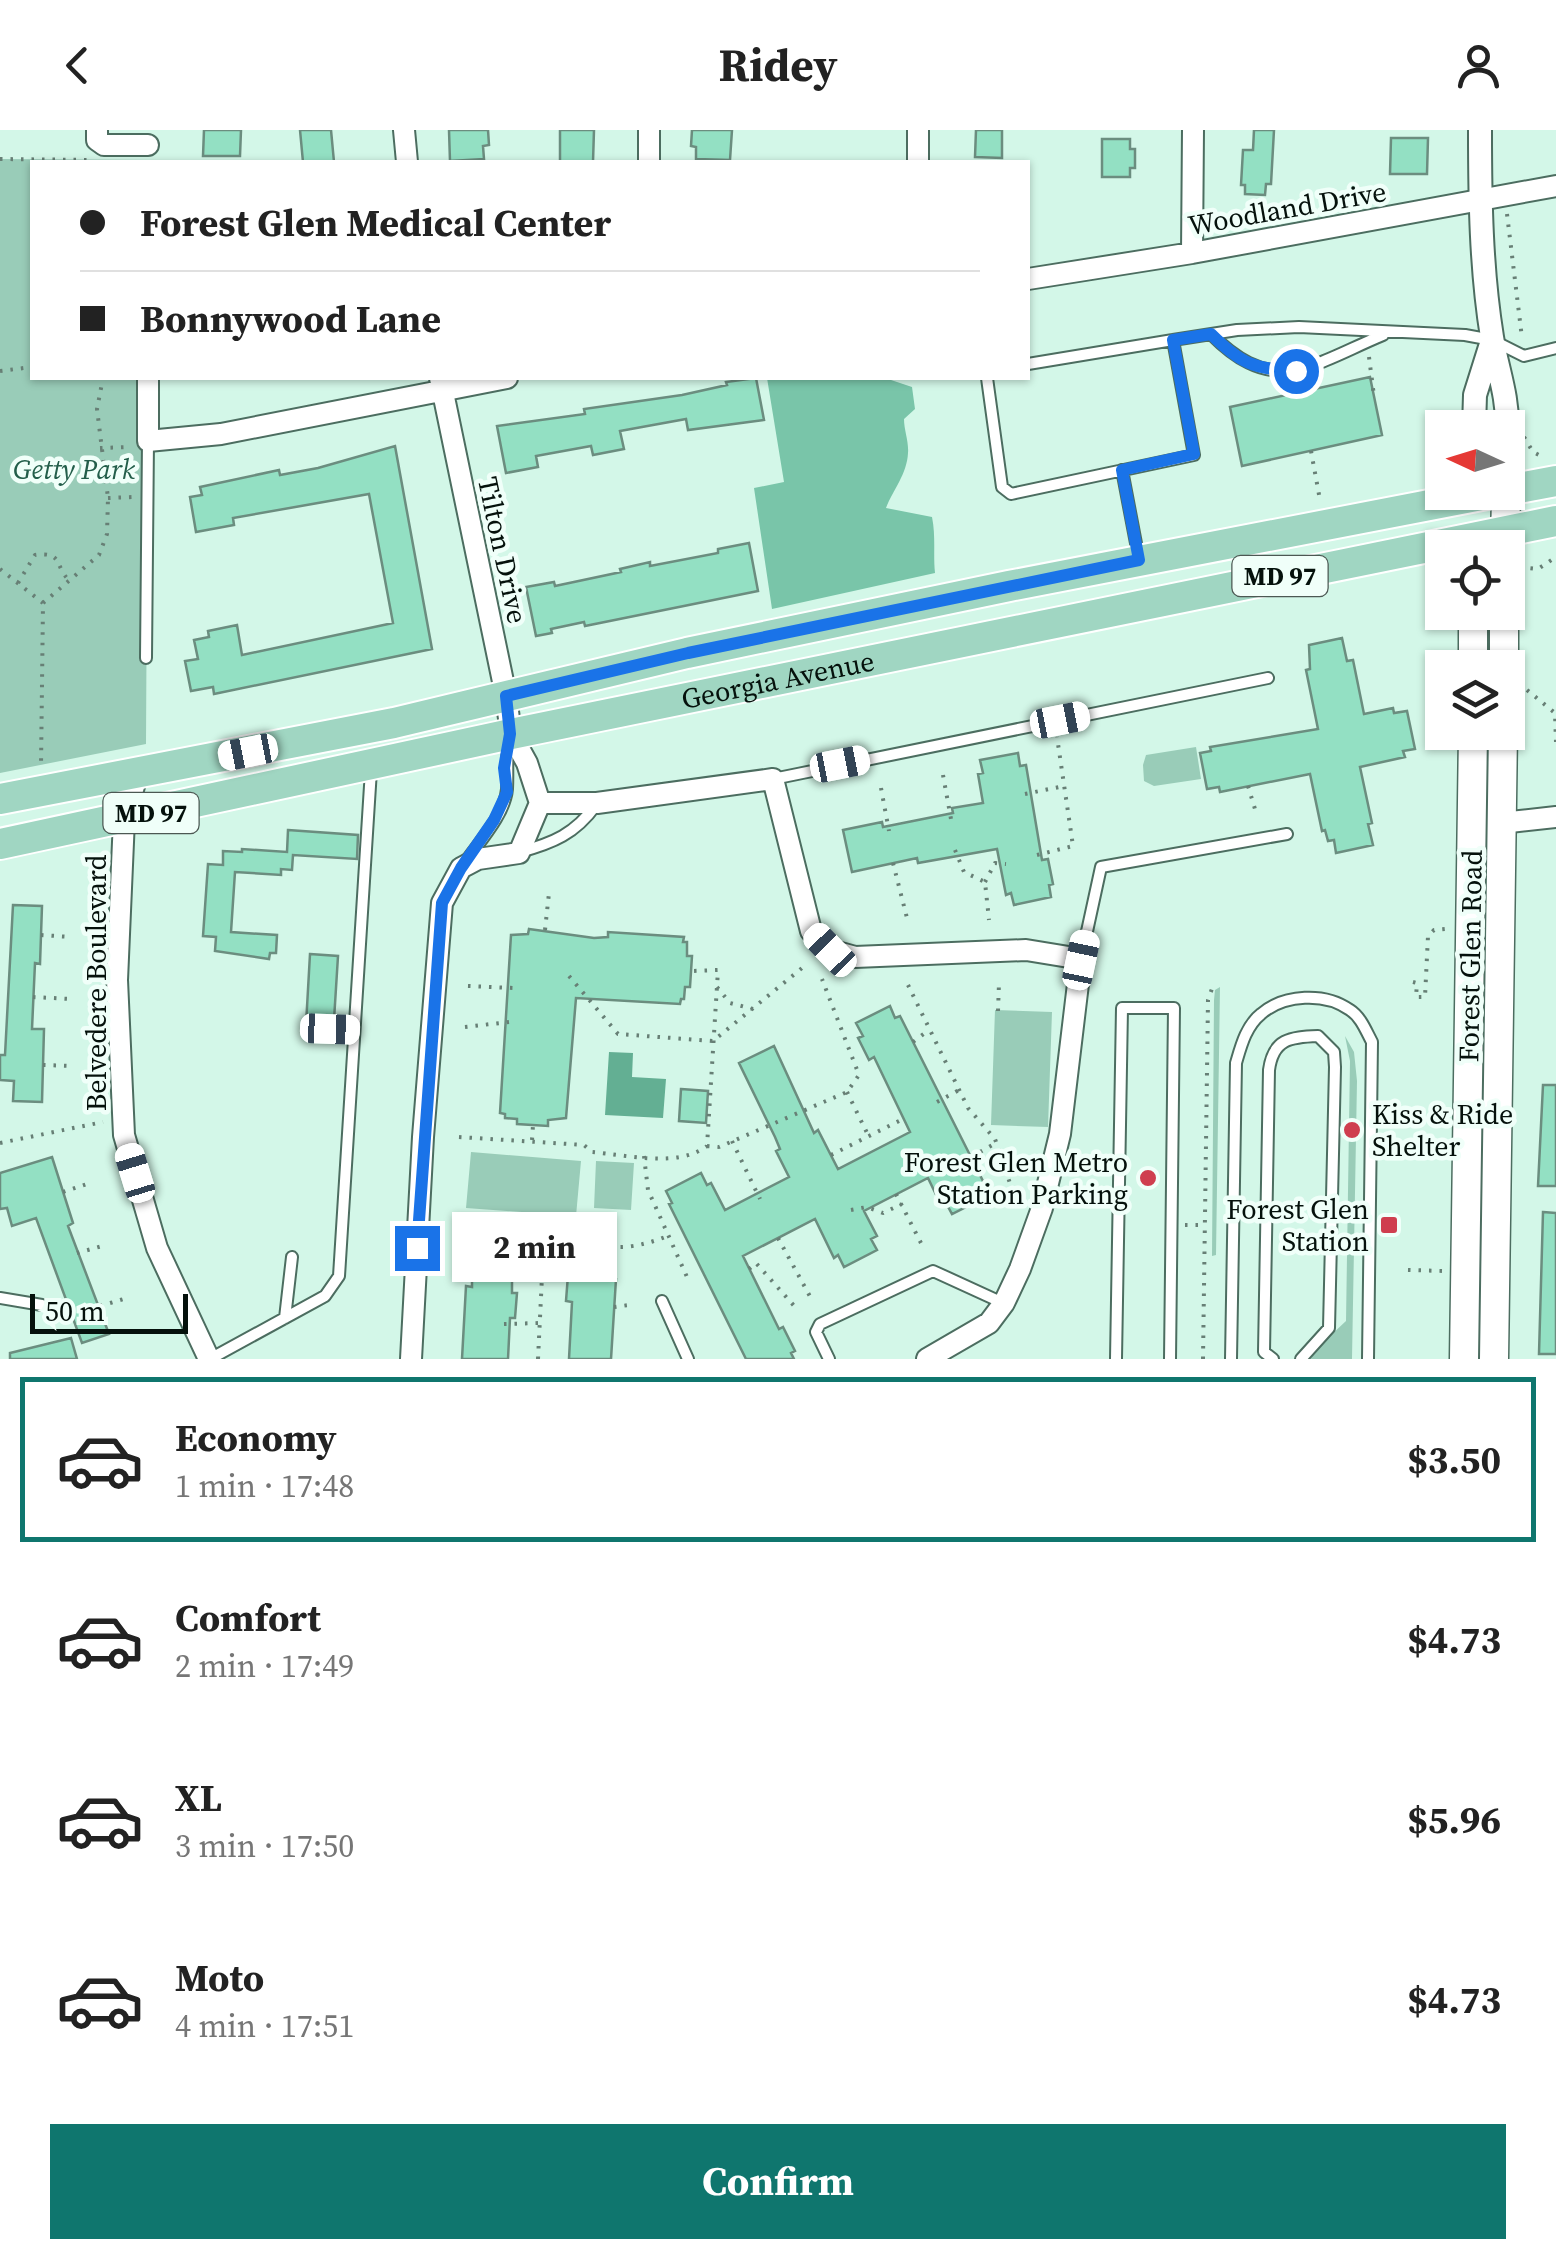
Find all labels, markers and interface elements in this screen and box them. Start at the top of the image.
text: Ridey [719,34,837,96]
icon: back [50,38,105,93]
icon: person [1451,38,1506,93]
street label: Woodland Drive [1185,172,1389,244]
text: Forest Glen Medical Center [140,197,611,249]
text: Bonnywood Lane [140,293,441,345]
route start [1274,349,1319,394]
north arrow [1425,410,1525,510]
map controls [1425,410,1525,750]
park label: Getty Park [13,450,136,488]
street label: Tilton Drive [469,473,537,627]
button: locate [1425,530,1525,630]
road number: MD 97 [1232,556,1328,596]
street label: Georgia Avenue [678,641,878,718]
button: layers [1425,650,1525,750]
car [1028,700,1092,740]
car [216,732,280,772]
car [808,744,872,784]
road number: MD 97 [104,793,198,833]
street label: Forest Glen Road [1449,849,1491,1063]
street label: Belvedere Boulevard [77,855,115,1111]
car [798,918,862,982]
car [1060,928,1102,992]
car [299,1013,361,1045]
place label: Kiss & Ride Shelter [1372,1095,1513,1165]
marker: Kiss & Ride Shelter [1341,1119,1363,1141]
car [112,1140,158,1206]
place label: Forest Glen Metro Station Parking [904,1143,1128,1213]
marker: Forest Glen Metro Station Parking [1137,1167,1159,1189]
place label: Forest Glen Station [1226,1190,1369,1260]
callout: 2 min [452,1213,617,1283]
marker: Forest Glen Station [1378,1214,1400,1236]
text: 2 min [493,1225,576,1269]
route end [395,1226,440,1271]
scale bar [30,1289,188,1334]
text: 50 m [45,1292,105,1330]
text: Economy [175,1412,337,1464]
icon: car [55,1415,145,1505]
text: $3.50 [1407,1434,1501,1486]
text: 1 min · 17:48 [175,1464,354,1508]
text: Comfort [175,1592,321,1644]
icon: car [55,1595,145,1685]
text: $4.73 [1407,1614,1501,1666]
text: 2 min · 17:49 [175,1644,354,1688]
text: XL [175,1772,222,1824]
icon: car [55,1775,145,1865]
text: $5.96 [1407,1794,1501,1846]
text: 3 min · 17:50 [175,1824,354,1868]
text: Moto [175,1952,264,2004]
icon: car [55,1955,145,2045]
text: $4.73 [1407,1974,1501,2026]
text: 4 min · 17:51 [175,2004,354,2048]
button: Confirm [50,2124,1506,2239]

